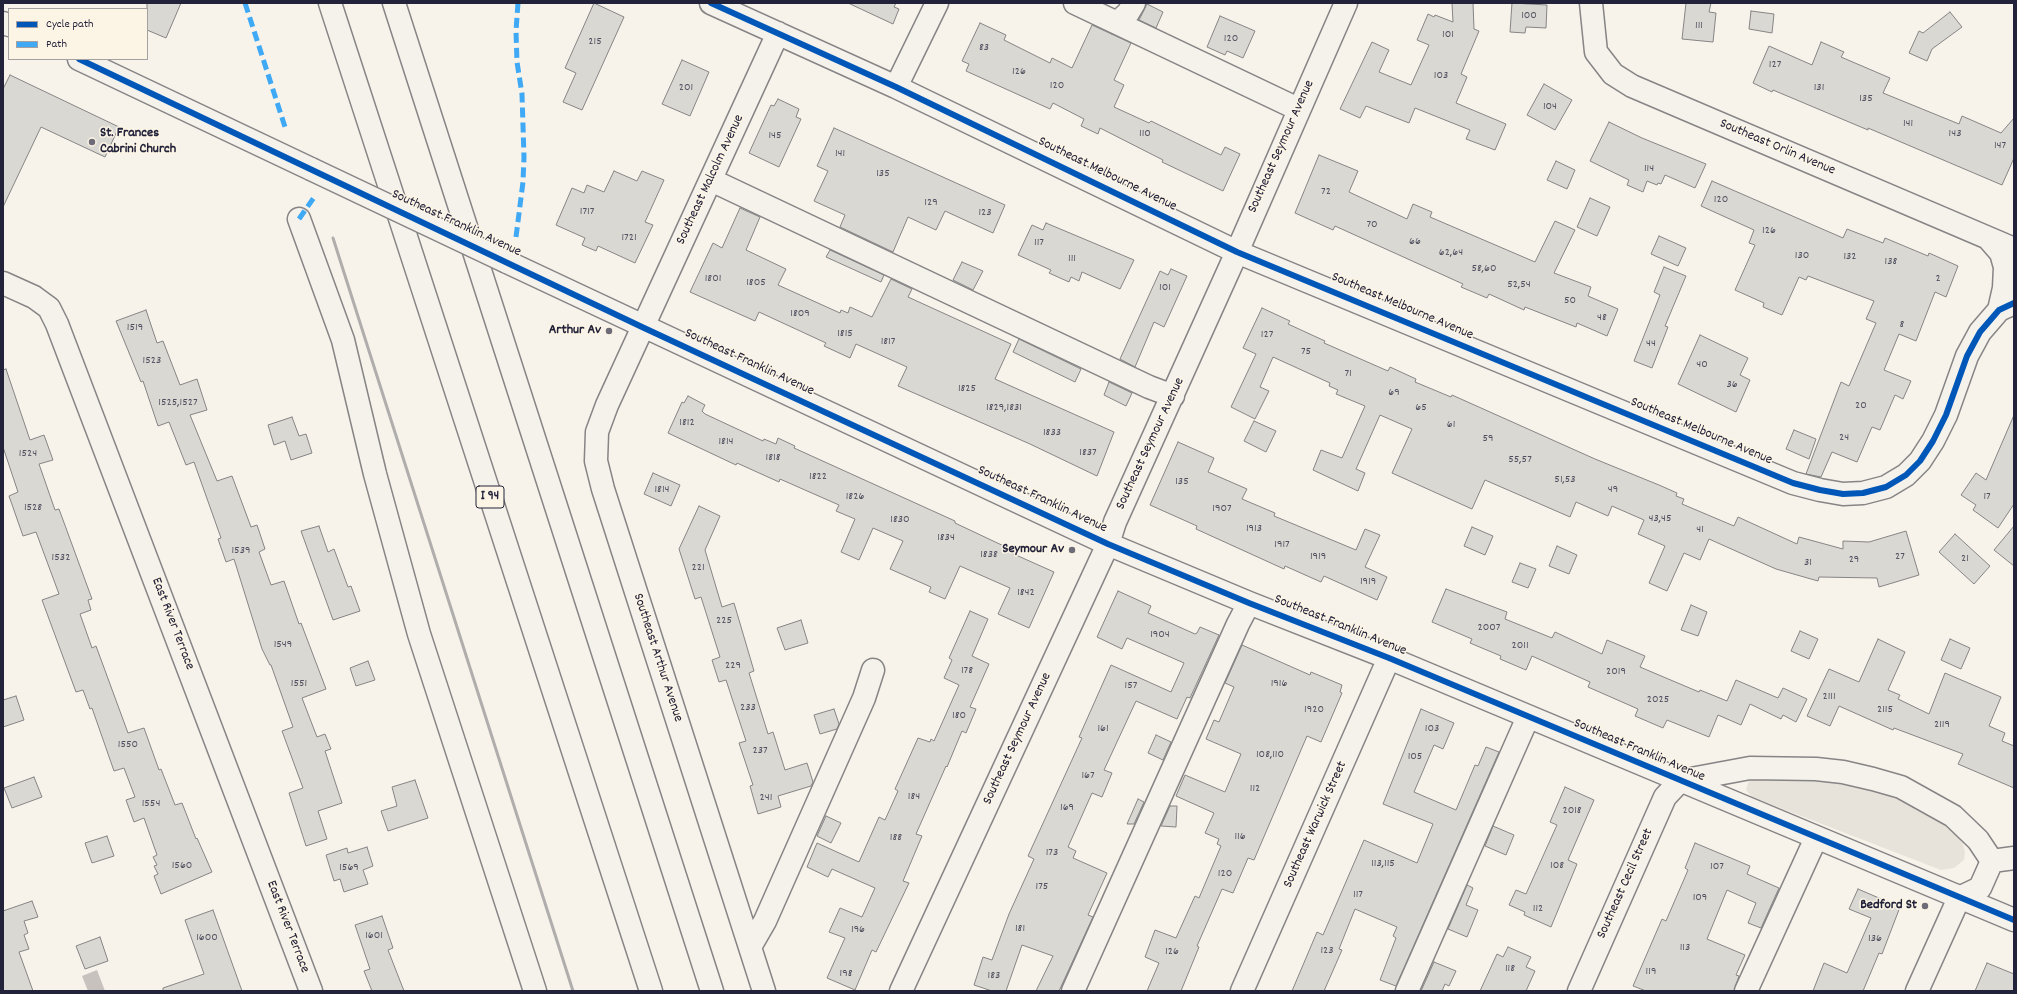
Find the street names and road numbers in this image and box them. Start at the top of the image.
street label: Southeast Seymour Avenue [1245,78,1319,216]
street label: Southeast Malcolm Avenue [674,112,748,248]
street label: Southeast Orlin Avenue [1717,116,1837,180]
street label: Southeast Melbourne Avenue [1035,134,1179,216]
street label: Southeast Franklin Avenue [389,187,523,261]
street label: Southeast Melbourne Avenue [1329,270,1475,344]
street label: Southeast Franklin Avenue [682,326,816,400]
street label: Southeast Seymour Avenue [1113,375,1189,513]
street label: Southeast Melbourne Avenue [1628,395,1774,469]
street label: Southeast Franklin Avenue [975,463,1109,537]
road number: I 94 [476,486,504,508]
street label: East River Terrace [147,575,197,673]
street label: Southeast Arthur Avenue [628,592,686,724]
street label: Southeast Franklin Avenue [1271,592,1409,660]
street label: Southeast Seymour Avenue [980,670,1056,808]
street label: Southeast Franklin Avenue [1571,716,1707,786]
street label: Southeast Warwick Street [1280,759,1352,891]
street label: Southeast Cecil Street [1594,826,1658,942]
street label: East River Terrace [262,878,312,976]

